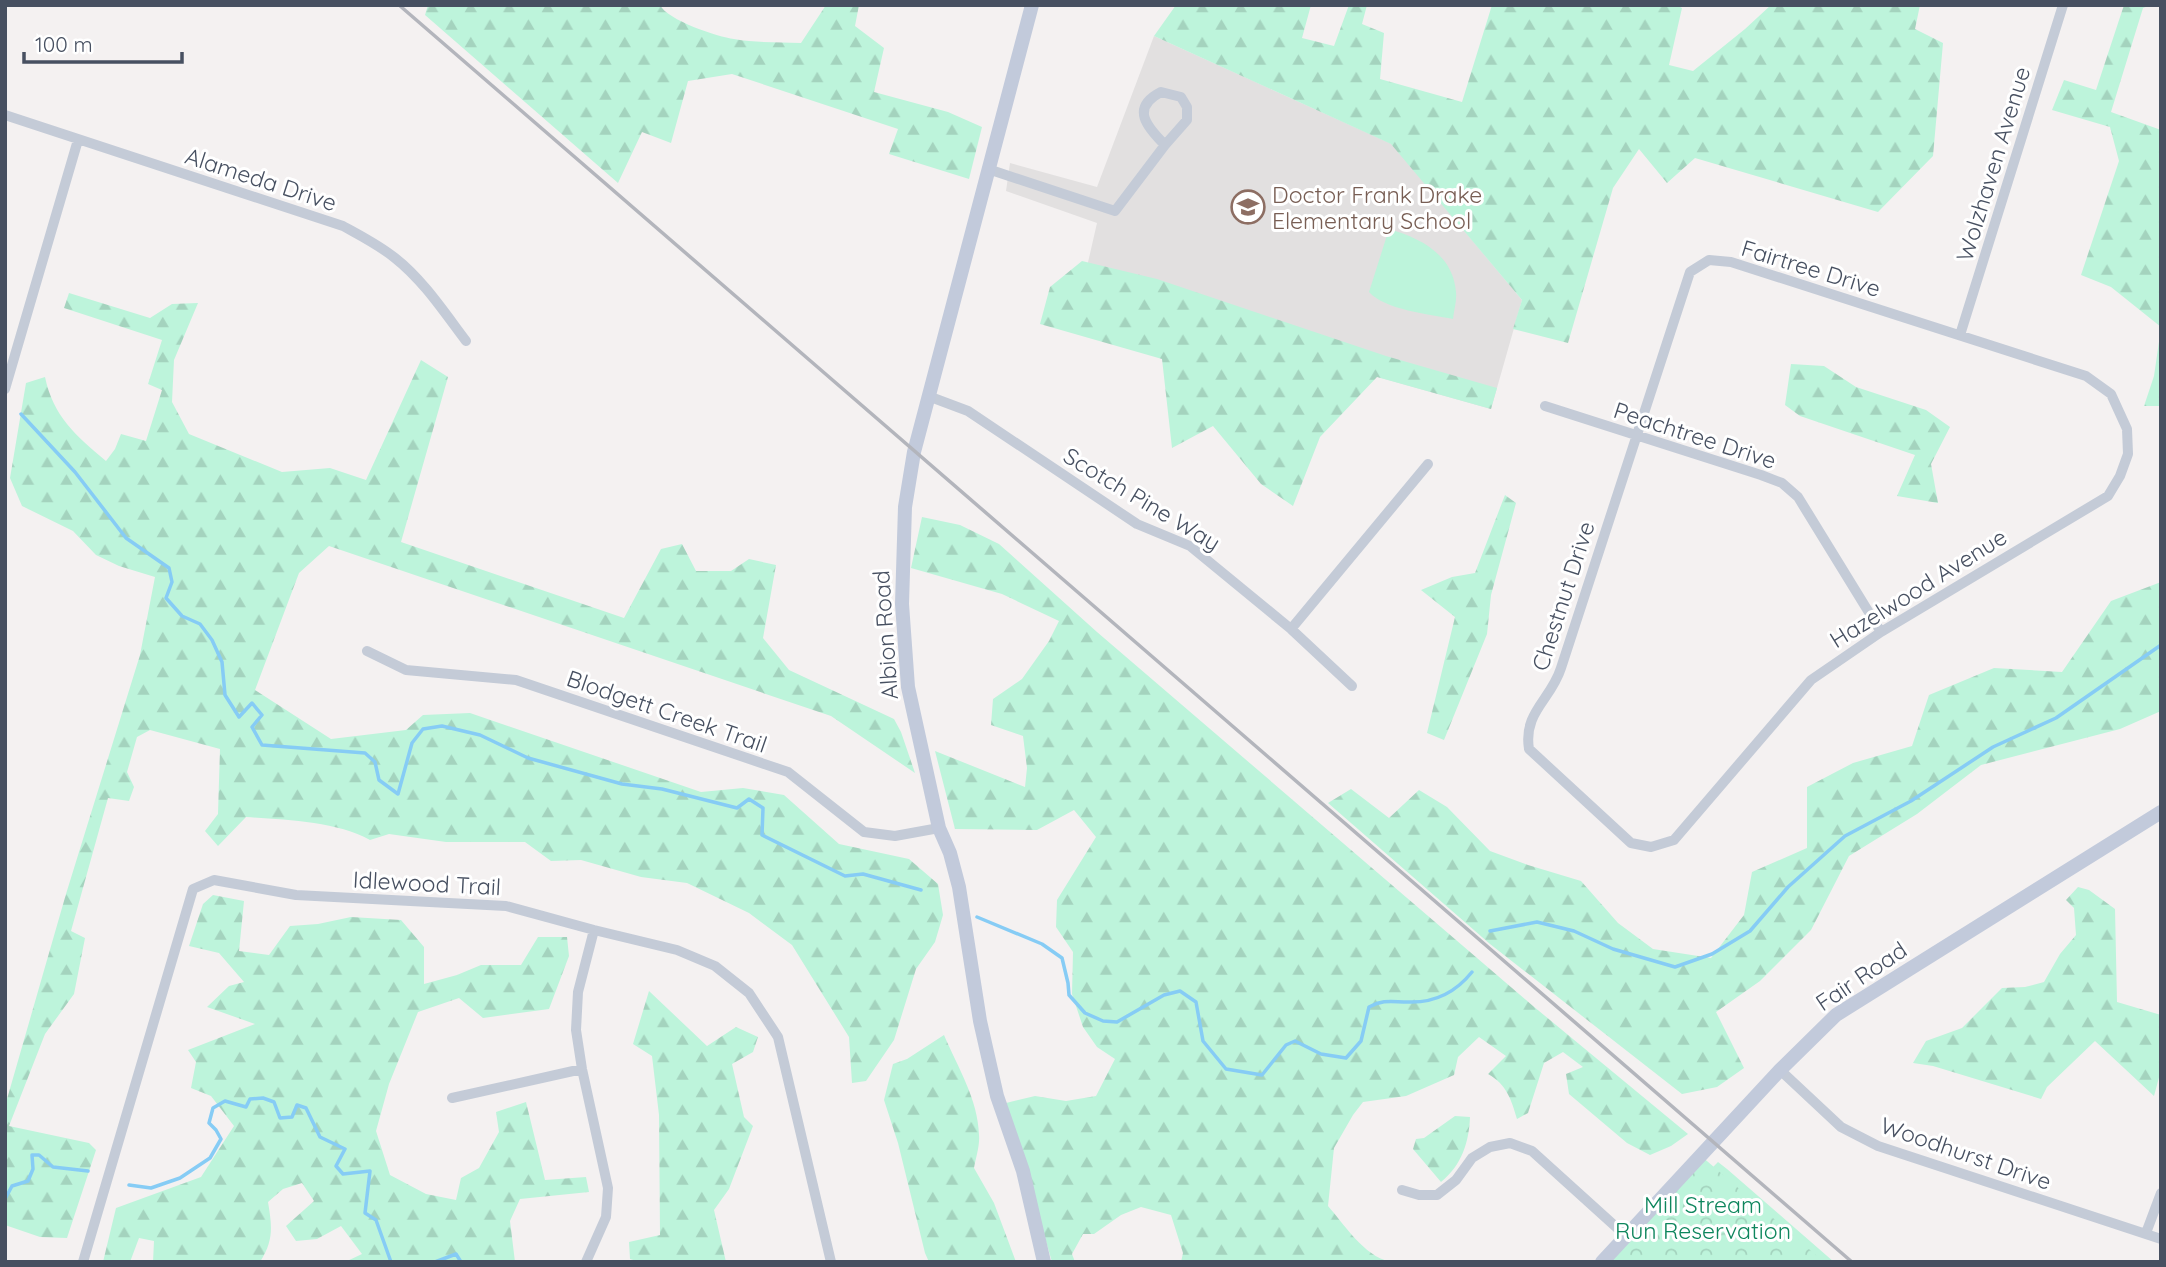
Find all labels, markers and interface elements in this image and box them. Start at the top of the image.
scale bar [24,21,182,65]
text: 100 m [35,31,93,57]
street label: Wolzhaven Avenue [1950,63,2036,265]
street label: Alameda Drive [182,141,340,217]
place label: Doctor Frank Drake Elementary School [1272,180,1482,235]
school or university icon: Doctor Frank Drake Elementary School [1229,188,1267,226]
street label: Fairtree Drive [1738,233,1884,303]
street label: Peachtree Drive [1610,395,1780,475]
street label: Scotch Pine Way [1058,441,1226,557]
street label: Chestnut Drive [1525,518,1601,674]
street label: Hazelwood Avenue [1824,522,2012,654]
street label: Albion Road [866,569,904,701]
street label: Blodgett Creek Trail [563,663,771,759]
street label: Idlewood Trail [352,865,502,901]
street label: Fair Road [1810,935,1912,1017]
street label: Woodhurst Drive [1877,1110,2055,1196]
park label: Mill Stream Run Reservation [1615,1190,1791,1245]

